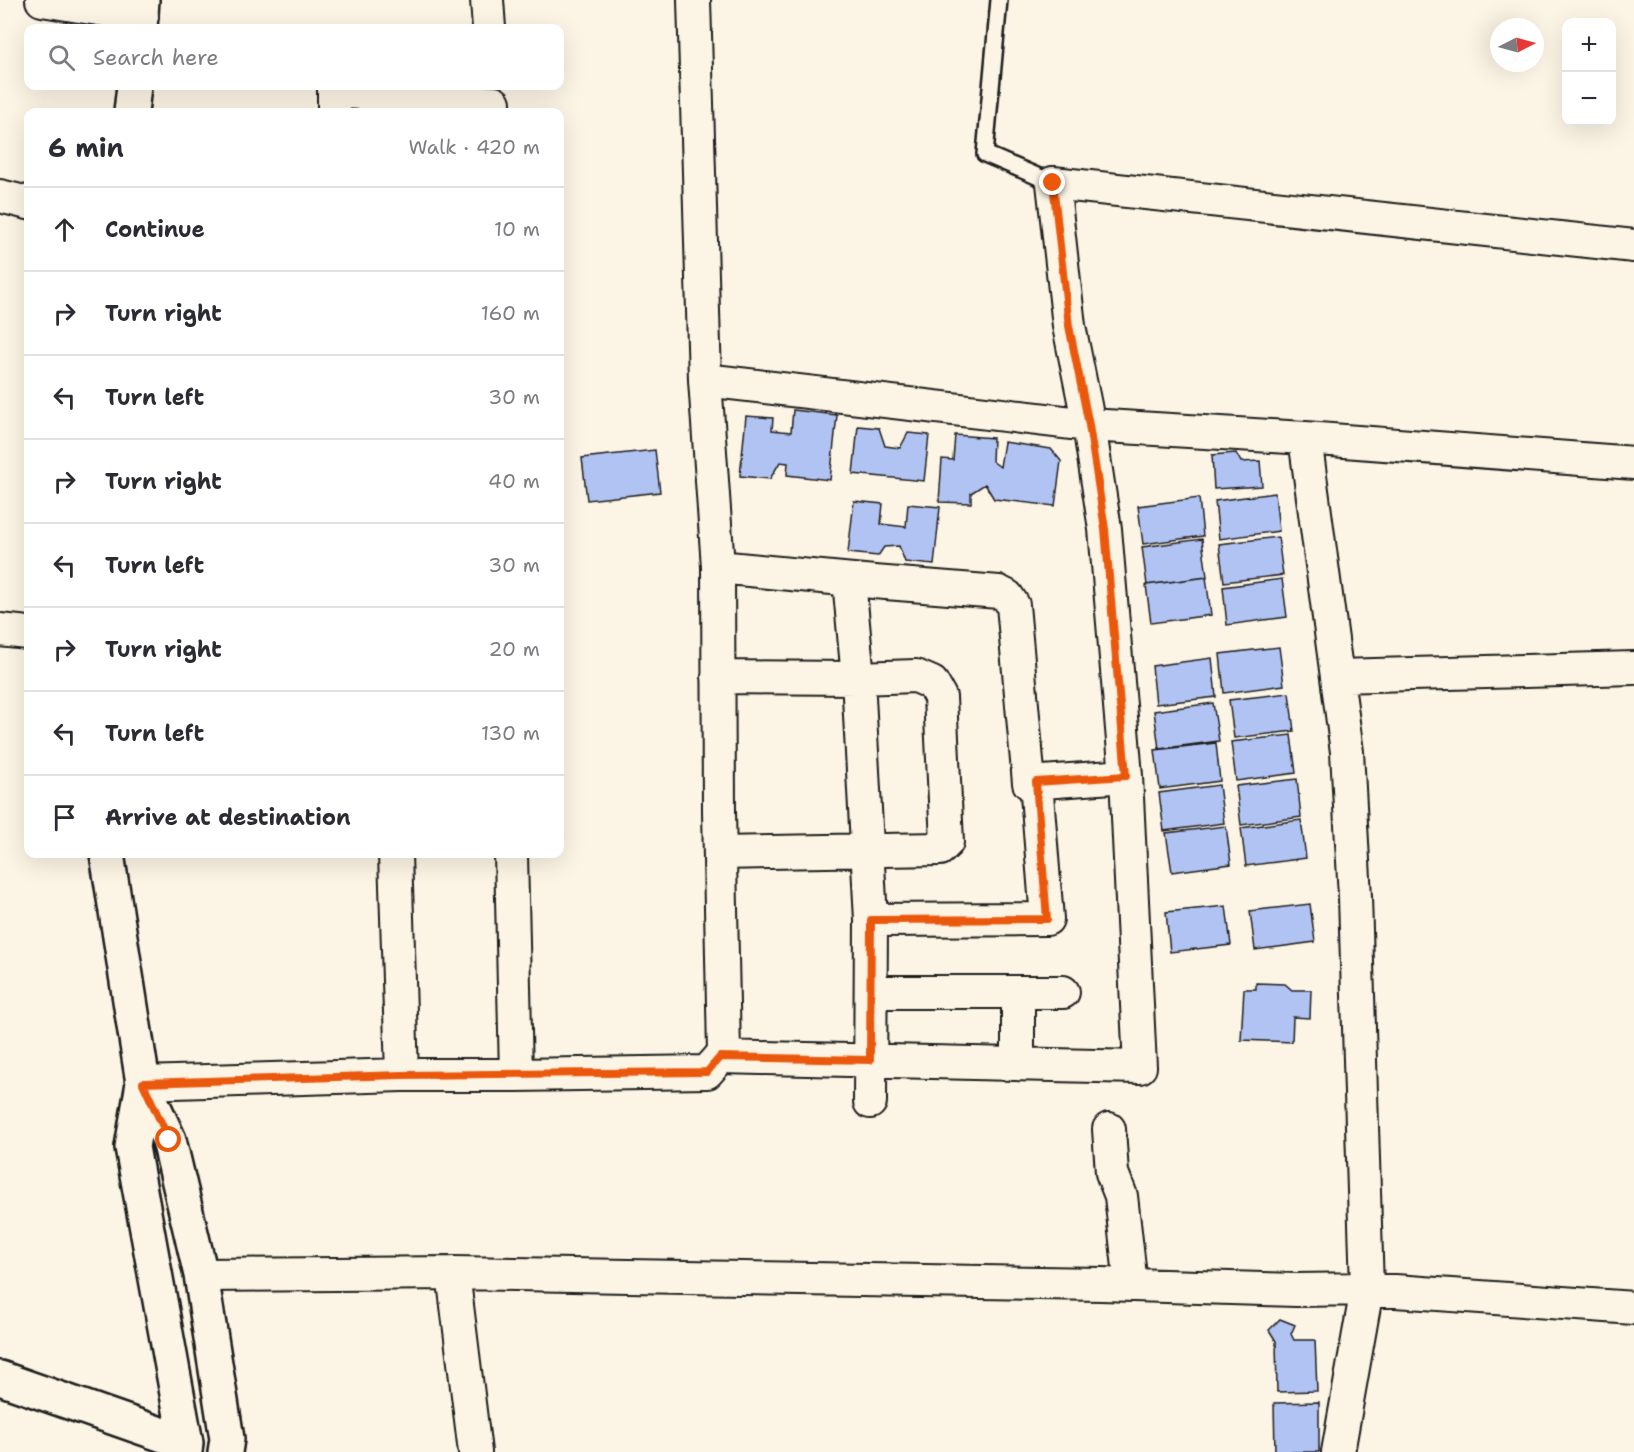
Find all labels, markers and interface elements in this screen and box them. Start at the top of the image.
north arrow [1490,18,1544,72]
map controls [1562,18,1616,126]
button: + [1562,18,1616,72]
search box [24,24,564,90]
icon: search [45,41,78,74]
text: Search here [93,43,219,72]
button: − [1562,72,1616,126]
text: 6 min [48,130,124,165]
text: Walk · 420 m [408,134,540,160]
route end [1039,169,1065,195]
icon: ahead [48,213,81,246]
text: Continue [105,215,205,244]
text: 10 m [494,216,540,242]
icon: right [48,297,81,330]
text: Turn right [105,299,222,328]
text: 160 m [481,300,540,326]
icon: left [48,381,81,414]
text: Turn left [105,383,204,412]
text: 30 m [488,384,540,410]
icon: right [48,465,81,498]
text: Turn right [105,467,222,496]
text: 40 m [488,468,540,494]
icon: left [48,549,81,582]
text: Turn left [105,551,204,580]
text: 30 m [488,552,540,578]
icon: right [48,633,81,666]
text: Turn right [105,635,222,664]
text: 20 m [489,636,540,662]
icon: left [48,717,81,750]
text: Turn left [105,719,204,748]
text: 130 m [481,720,540,746]
icon: arrive [48,801,81,834]
text: Arrive at destination [105,803,351,832]
route start [155,1126,181,1152]

